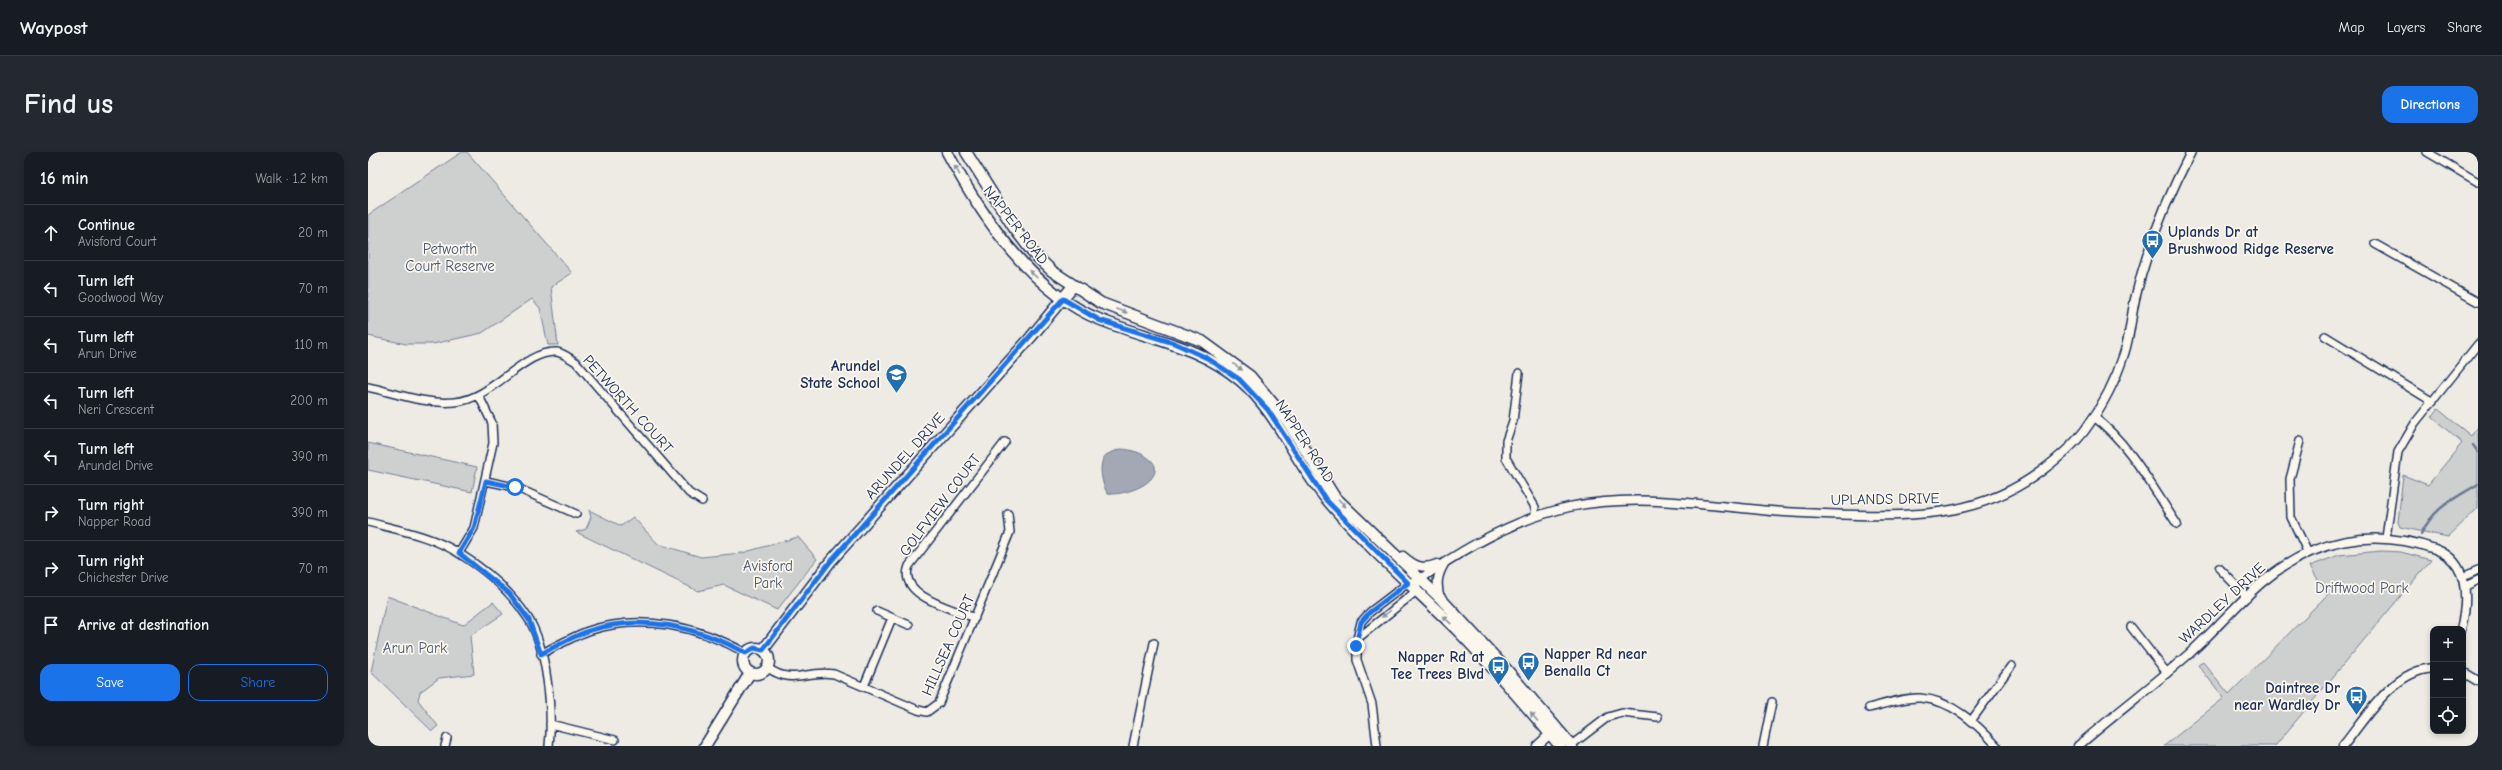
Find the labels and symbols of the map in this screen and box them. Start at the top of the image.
one-way arrow [953,164,960,176]
street label: NAPPER ROAD [980,182,1052,268]
place label: Uplands Dr at Brushwood Ridge Reserve [2168,223,2334,258]
bus stop icon: Uplands Dr at Brushwood Ridge Reserve [2139,228,2165,261]
park label: Petworth Court Reserve [405,240,495,275]
one-way arrow [1029,270,1038,279]
one-way arrow [1117,308,1129,314]
street label: PETWORTH COURT [579,351,677,457]
place label: Arundel State School [800,357,880,392]
school or university icon: Arundel State School [883,362,909,395]
one-way arrow [1233,363,1244,371]
street label: NAPPER ROAD [1272,396,1338,486]
street label: ARUNDEL DRIVE [861,409,949,503]
street label: GOLFVIEW COURT [896,450,984,560]
route start [506,478,524,496]
street label: UPLANDS DRIVE [1830,489,1940,509]
one-way arrow [1337,498,1347,508]
park label: Avisford Park [743,557,793,592]
street label: WARDLEY DRIVE [2175,559,2269,647]
park label: Driftwood Park [2315,579,2410,597]
street label: HILLSEA COURT [918,592,978,698]
one-way arrow [1380,610,1391,618]
one-way arrow [1442,616,1452,625]
route end [1347,637,1365,655]
park label: Arun Park [383,639,448,657]
place label: Napper Rd near Benalla Ct [1544,645,1647,680]
place label: Napper Rd at Tee Trees Blvd [1391,648,1485,683]
bus stop icon: Napper Rd near Benalla Ct [1516,650,1542,683]
bus stop icon: Napper Rd at Tee Trees Blvd [1486,653,1512,686]
place label: Daintree Dr near Wardley Dr [2234,679,2340,714]
bus stop icon: Daintree Dr near Wardley Dr [2343,684,2369,717]
one-way arrow [1530,711,1539,722]

